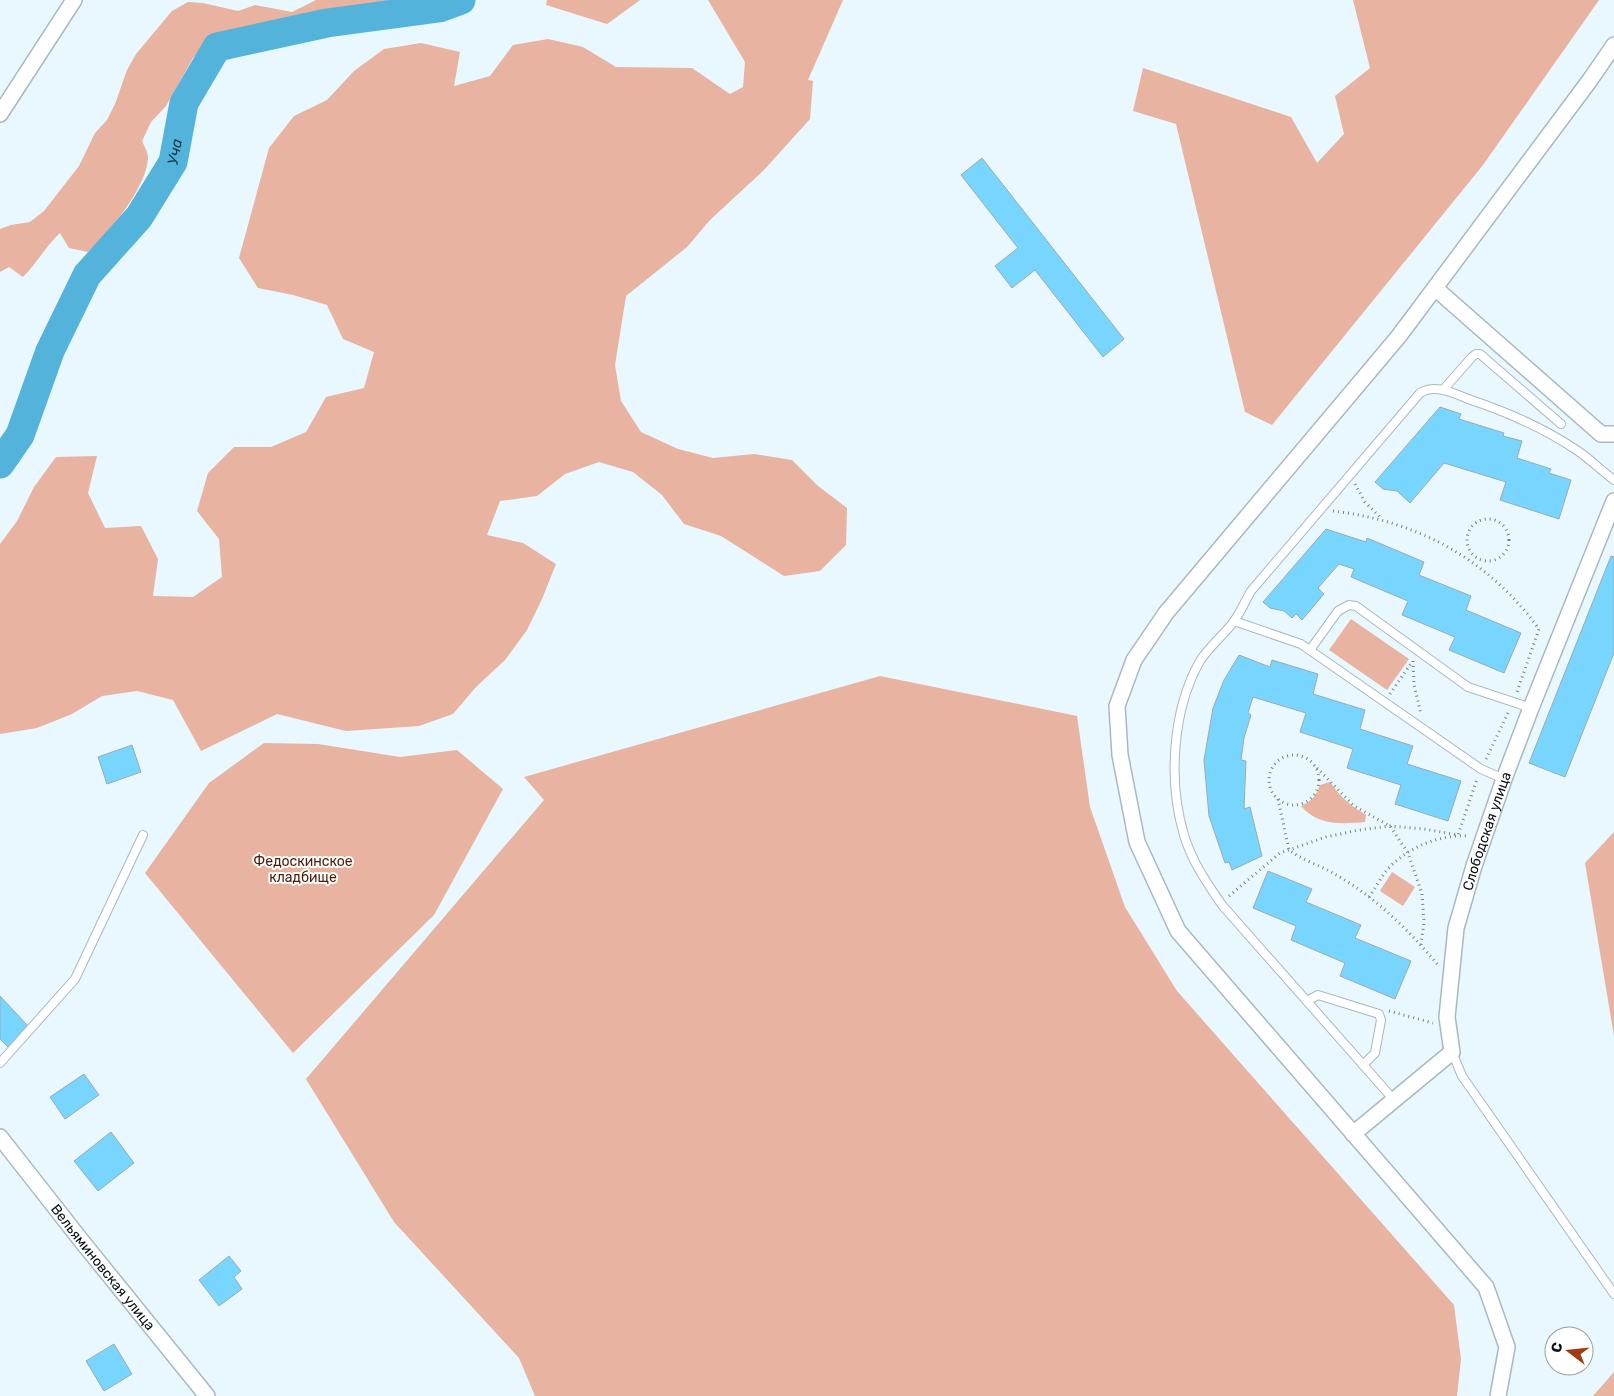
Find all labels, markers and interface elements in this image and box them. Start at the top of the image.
water label: Уча [164,137,186,166]
street label: Слободская улица [1459,769,1515,893]
park label: Федоскинское кладбище [253,853,353,886]
street label: Вельяминовская улица [47,1201,158,1334]
north arrow [1544,1326,1594,1376]
text: С [1547,1340,1567,1355]

